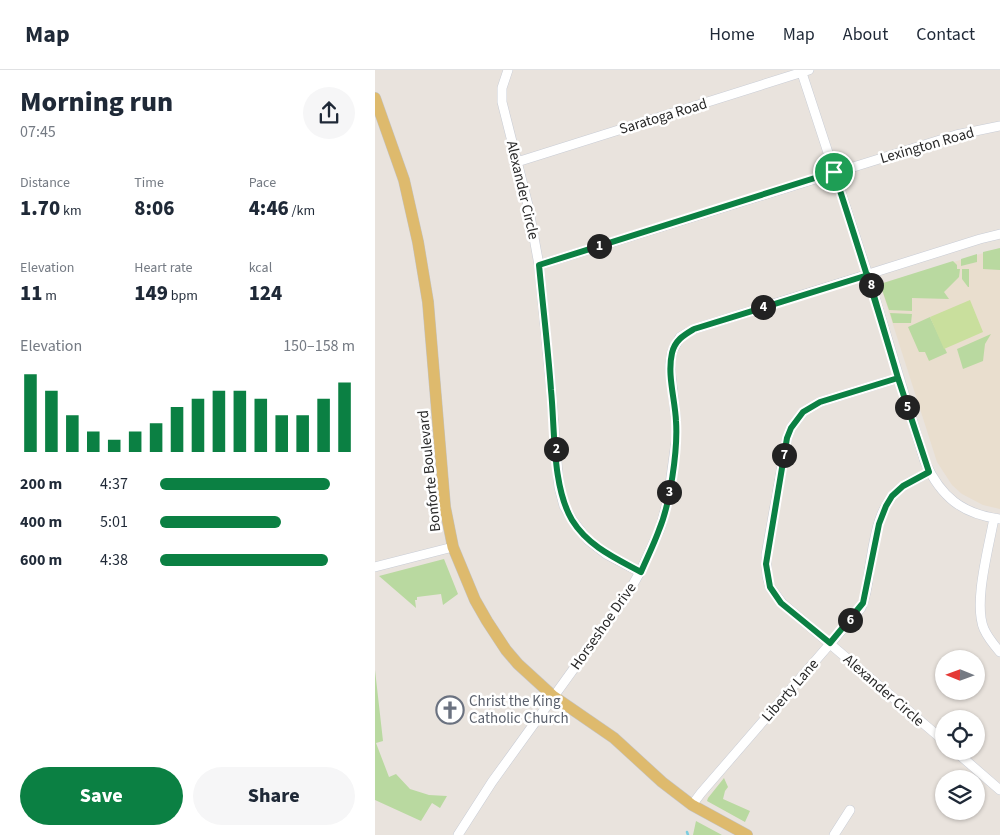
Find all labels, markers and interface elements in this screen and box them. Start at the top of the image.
text: Map [25,17,70,52]
text: Home [709,22,755,47]
text: Map [783,22,815,47]
text: About [843,22,888,47]
text: Contact [916,22,975,47]
text: Morning run [20,82,173,122]
button: share [303,87,355,139]
street label: Saratoga Road [617,93,710,140]
text: 07:45 [20,121,56,143]
street label: Lexington Road [878,122,977,169]
street label: Alexander Circle [501,139,544,242]
pin [813,151,855,193]
icon: arrive [820,158,848,186]
text: Distance [20,173,70,193]
text: Time [134,173,164,193]
text: Pace [249,173,276,193]
text: 1.70 [20,193,60,223]
text: 8:06 [134,193,174,223]
text: 4:46 [249,193,289,223]
text: km [60,201,82,221]
text: /km [289,201,315,221]
pin: 1 [587,234,611,258]
text: 1 [596,236,603,256]
text: Elevation [20,258,75,278]
text: Heart rate [134,258,193,278]
text: kcal [249,258,272,278]
pin: 8 [859,272,883,298]
text: 8 [868,275,875,295]
text: 11 [20,278,42,308]
text: 149 [134,278,168,308]
text: 124 [249,278,282,308]
text: m [42,286,57,306]
text: bpm [168,286,198,306]
pin: 4 [751,294,775,320]
text: 4 [760,297,767,317]
text: Elevation [20,335,82,357]
text: 150–158 m [283,335,355,357]
pin: 5 [895,394,919,420]
text: 5 [904,397,911,417]
street label: Bonforte Boulevard [413,409,446,533]
pin: 2 [543,436,569,462]
text: 2 [553,439,560,459]
pin: 7 [771,442,797,468]
text: 7 [781,445,788,465]
text: 200 m [20,473,62,495]
text: 4:37 [100,473,128,495]
pin: 3 [657,480,681,504]
text: 3 [666,482,673,502]
text: 400 m [20,511,62,533]
text: 5:01 [100,511,128,533]
text: 600 m [20,549,62,571]
text: 4:38 [100,549,128,571]
street label: Horseshoe Drive [565,578,641,674]
pin: 6 [837,608,863,632]
text: 6 [847,610,854,630]
street label: Alexander Circle [839,649,929,731]
north arrow [935,650,985,700]
map controls [935,650,985,820]
street label: Liberty Lane [757,654,824,726]
place label: Christ the King Catholic Church [469,691,569,729]
church icon: Christ the King Catholic Church [435,695,465,725]
button: locate [935,710,985,760]
button: Save [20,767,183,825]
button: Share [193,767,355,825]
button: layers [935,770,985,820]

